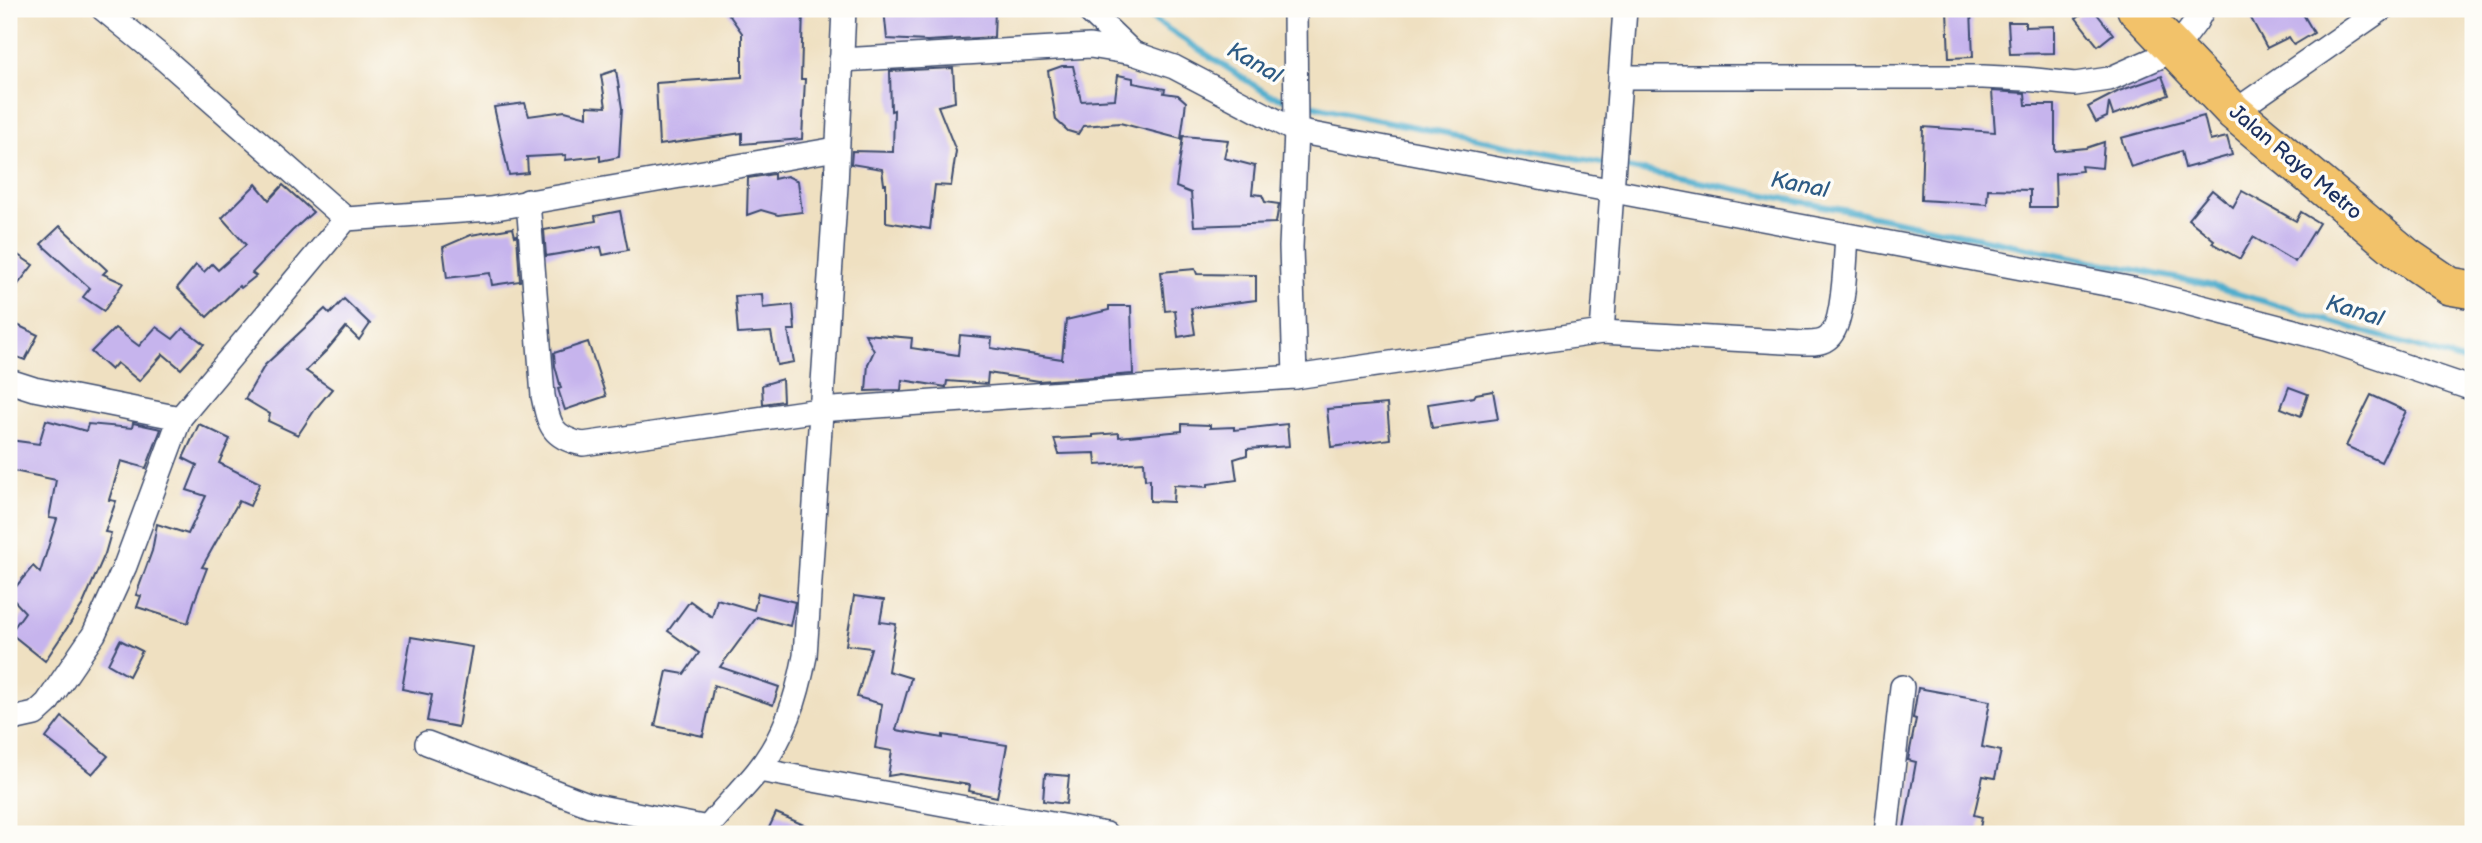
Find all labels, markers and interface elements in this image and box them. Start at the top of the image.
water label: Kanal [1222,36,1288,90]
street label: Jalan Raya Metro [2224,100,2367,225]
water label: Kanal [1768,166,1832,204]
water label: Kanal [2323,289,2388,333]

